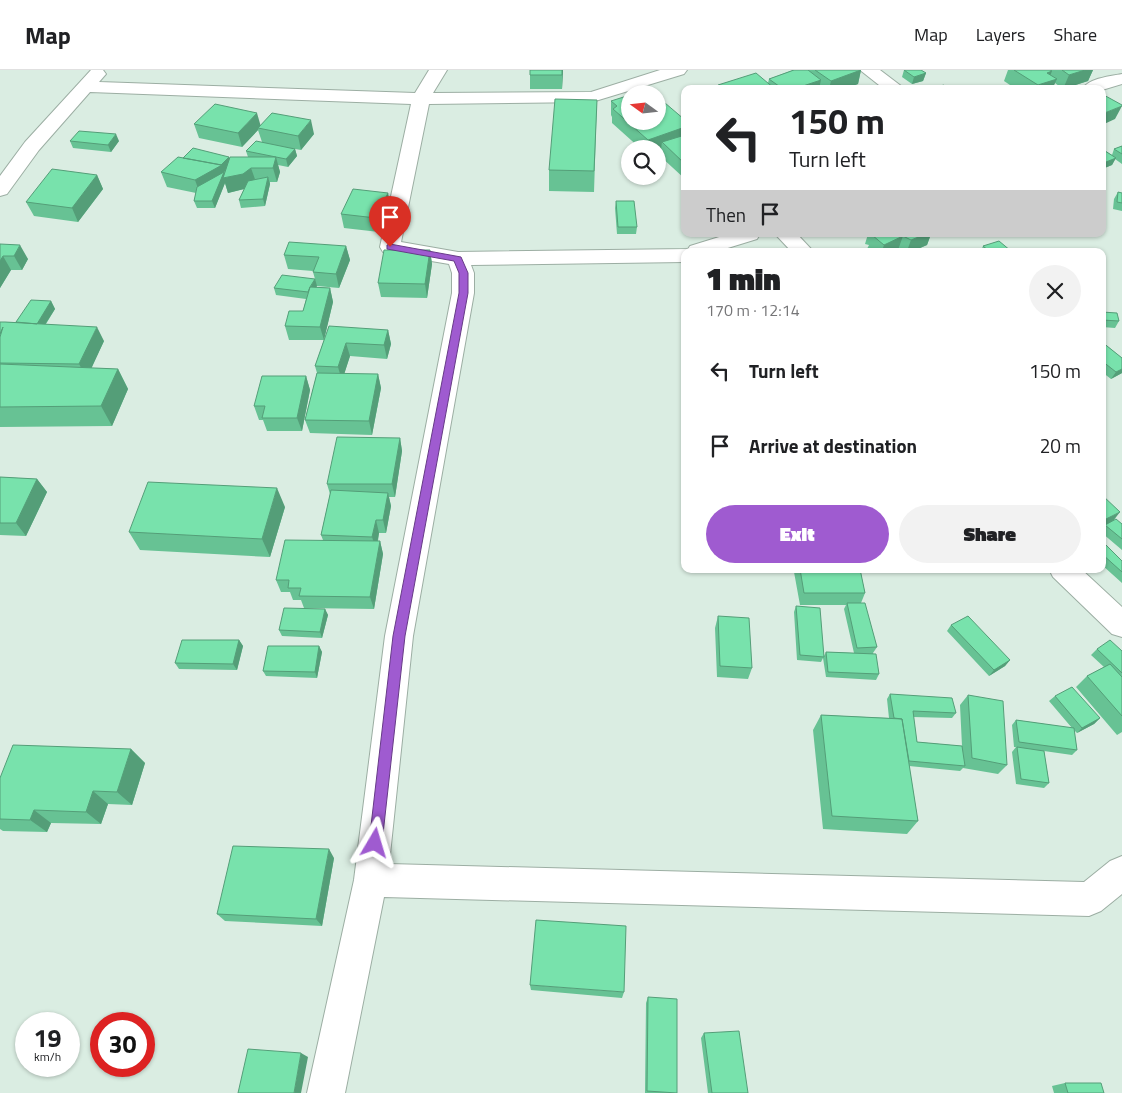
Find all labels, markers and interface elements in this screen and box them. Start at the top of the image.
text: Map [25,17,71,53]
text: Map [914,21,948,48]
text: Layers [976,21,1025,48]
text: Share [1053,21,1097,48]
north arrow [621,85,666,130]
map controls [621,85,666,185]
text: 150 m [789,94,885,148]
icon: left [706,105,771,170]
button: search [621,140,666,185]
text: Turn left [789,142,866,176]
pin [369,196,411,247]
text: Then [706,200,746,229]
icon: arrive [756,200,784,228]
icon: arrive [376,203,404,231]
text: 1 min [706,256,781,302]
button: close [1029,265,1081,317]
text: 170 m · 12:14 [706,298,800,322]
text: Turn left [749,356,819,385]
text: 150 m [1029,356,1081,385]
icon: left [706,357,734,385]
text: Arrive at destination [749,431,917,460]
text: 20 m [1040,431,1081,460]
icon: arrive [706,432,734,460]
button: Exit [706,505,889,563]
button: Share [899,505,1081,563]
position arrow [348,816,400,868]
speed limit sign: 30 [90,1012,155,1077]
text: 19 [33,1019,62,1057]
text: km/h [34,1047,61,1066]

